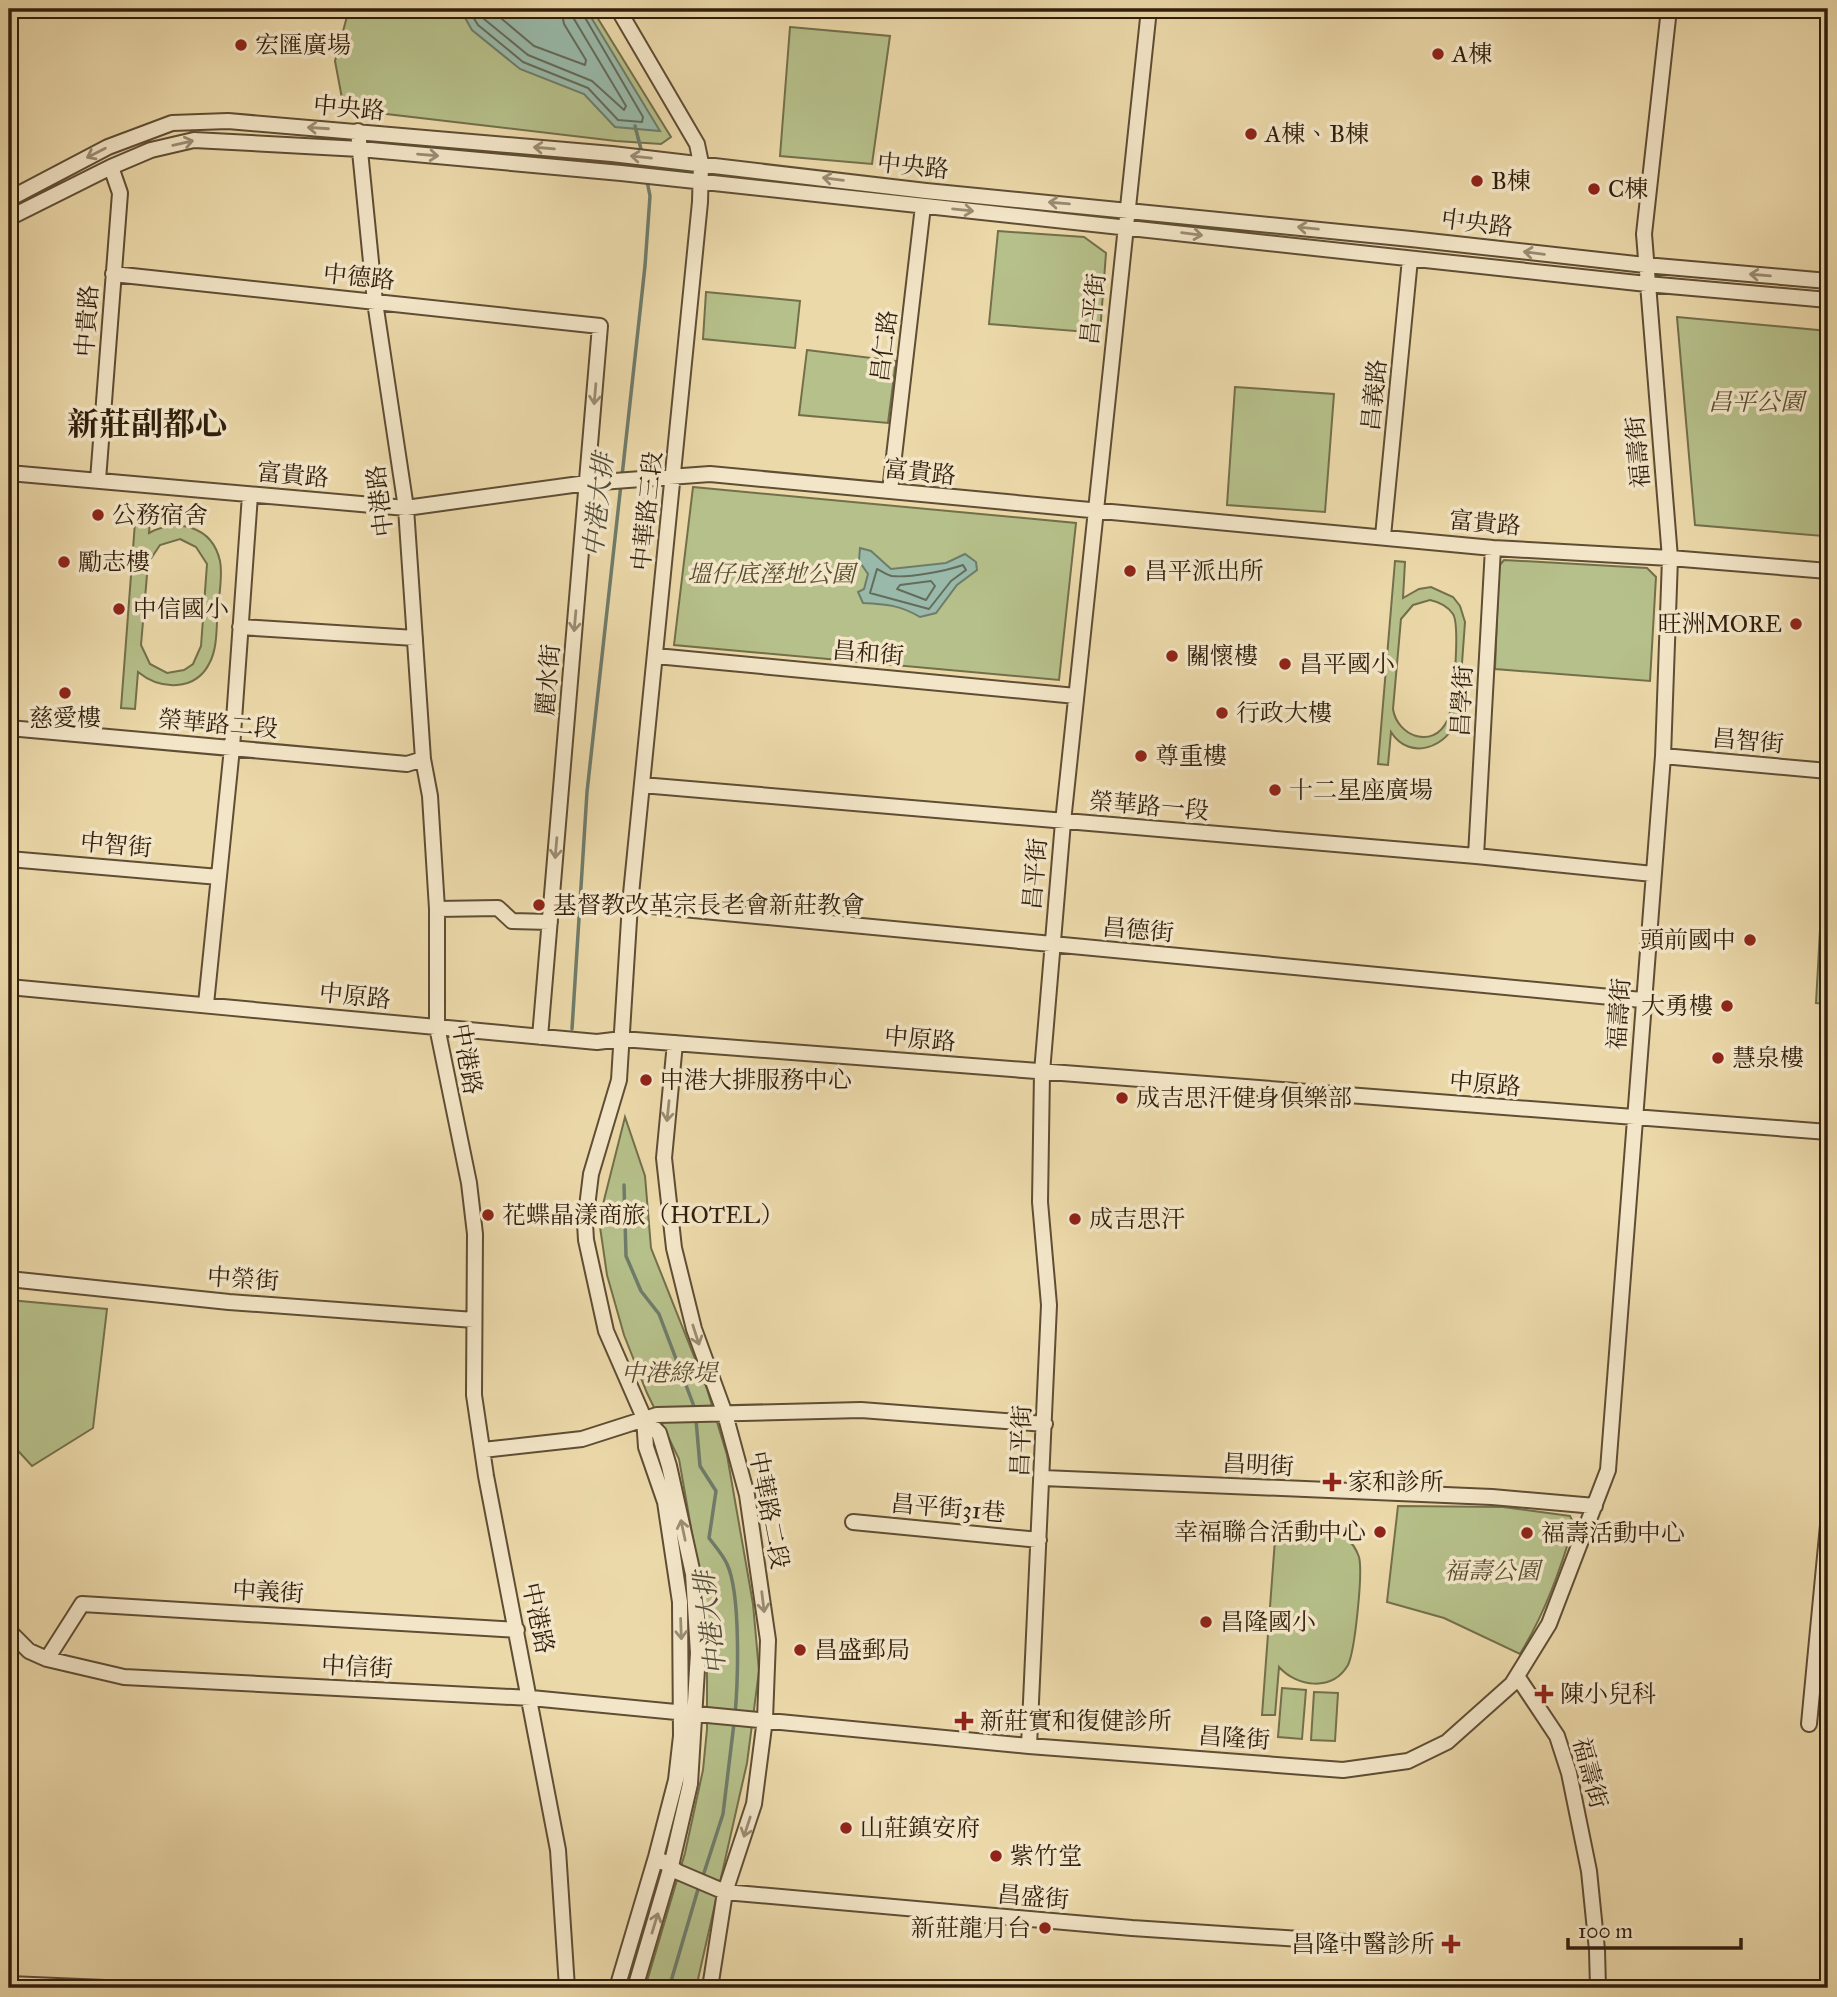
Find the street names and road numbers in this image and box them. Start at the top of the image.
street label: 中央路 [312,90,386,126]
street label: 中央路 [876,147,950,185]
street label: 中央路 [1439,204,1515,242]
street label: 中德路 [322,258,396,296]
street label: 昌平街 [1074,272,1112,346]
street label: 中貴路 [70,284,104,358]
street label: 昌仁路 [865,308,903,384]
street label: 昌義路 [1355,358,1393,432]
street label: 福壽街 [1620,415,1656,489]
street label: 中華路三段 [626,450,668,572]
street label: 富貴路 [883,453,957,491]
street label: 富貴路 [256,457,330,493]
street label: 中港路 [361,463,399,539]
street label: 富貴路 [1448,505,1522,541]
street label: 昌和街 [831,635,905,671]
street label: 麗水街 [530,643,566,717]
street label: 昌學街 [1445,664,1479,738]
street label: 榮華路二段 [157,704,279,744]
street label: 昌智街 [1711,723,1785,759]
street label: 榮華路一段 [1088,786,1210,826]
street label: 中智街 [79,827,153,863]
street label: 昌平街 [1017,837,1053,911]
street label: 昌德街 [1101,912,1175,948]
street label: 中原路 [318,977,392,1015]
street label: 福壽街 [1602,977,1636,1051]
street label: 中港路 [446,1021,488,1097]
street label: 中原路 [883,1021,957,1057]
street label: 中原路 [1448,1066,1522,1102]
street label: 中榮街 [206,1262,280,1296]
street label: 昌平街 [1005,1404,1037,1478]
street label: 中華路二段 [743,1448,795,1572]
street label: 昌明街 [1221,1448,1295,1482]
street label: 昌平街31巷 [889,1488,1007,1528]
street label: 中義街 [231,1575,305,1609]
street label: 中港路 [516,1580,560,1656]
street label: 中信街 [320,1650,394,1684]
street label: 昌隆街 [1197,1721,1271,1755]
street label: 福壽街 [1566,1734,1614,1812]
street label: 昌盛街 [996,1879,1070,1915]

